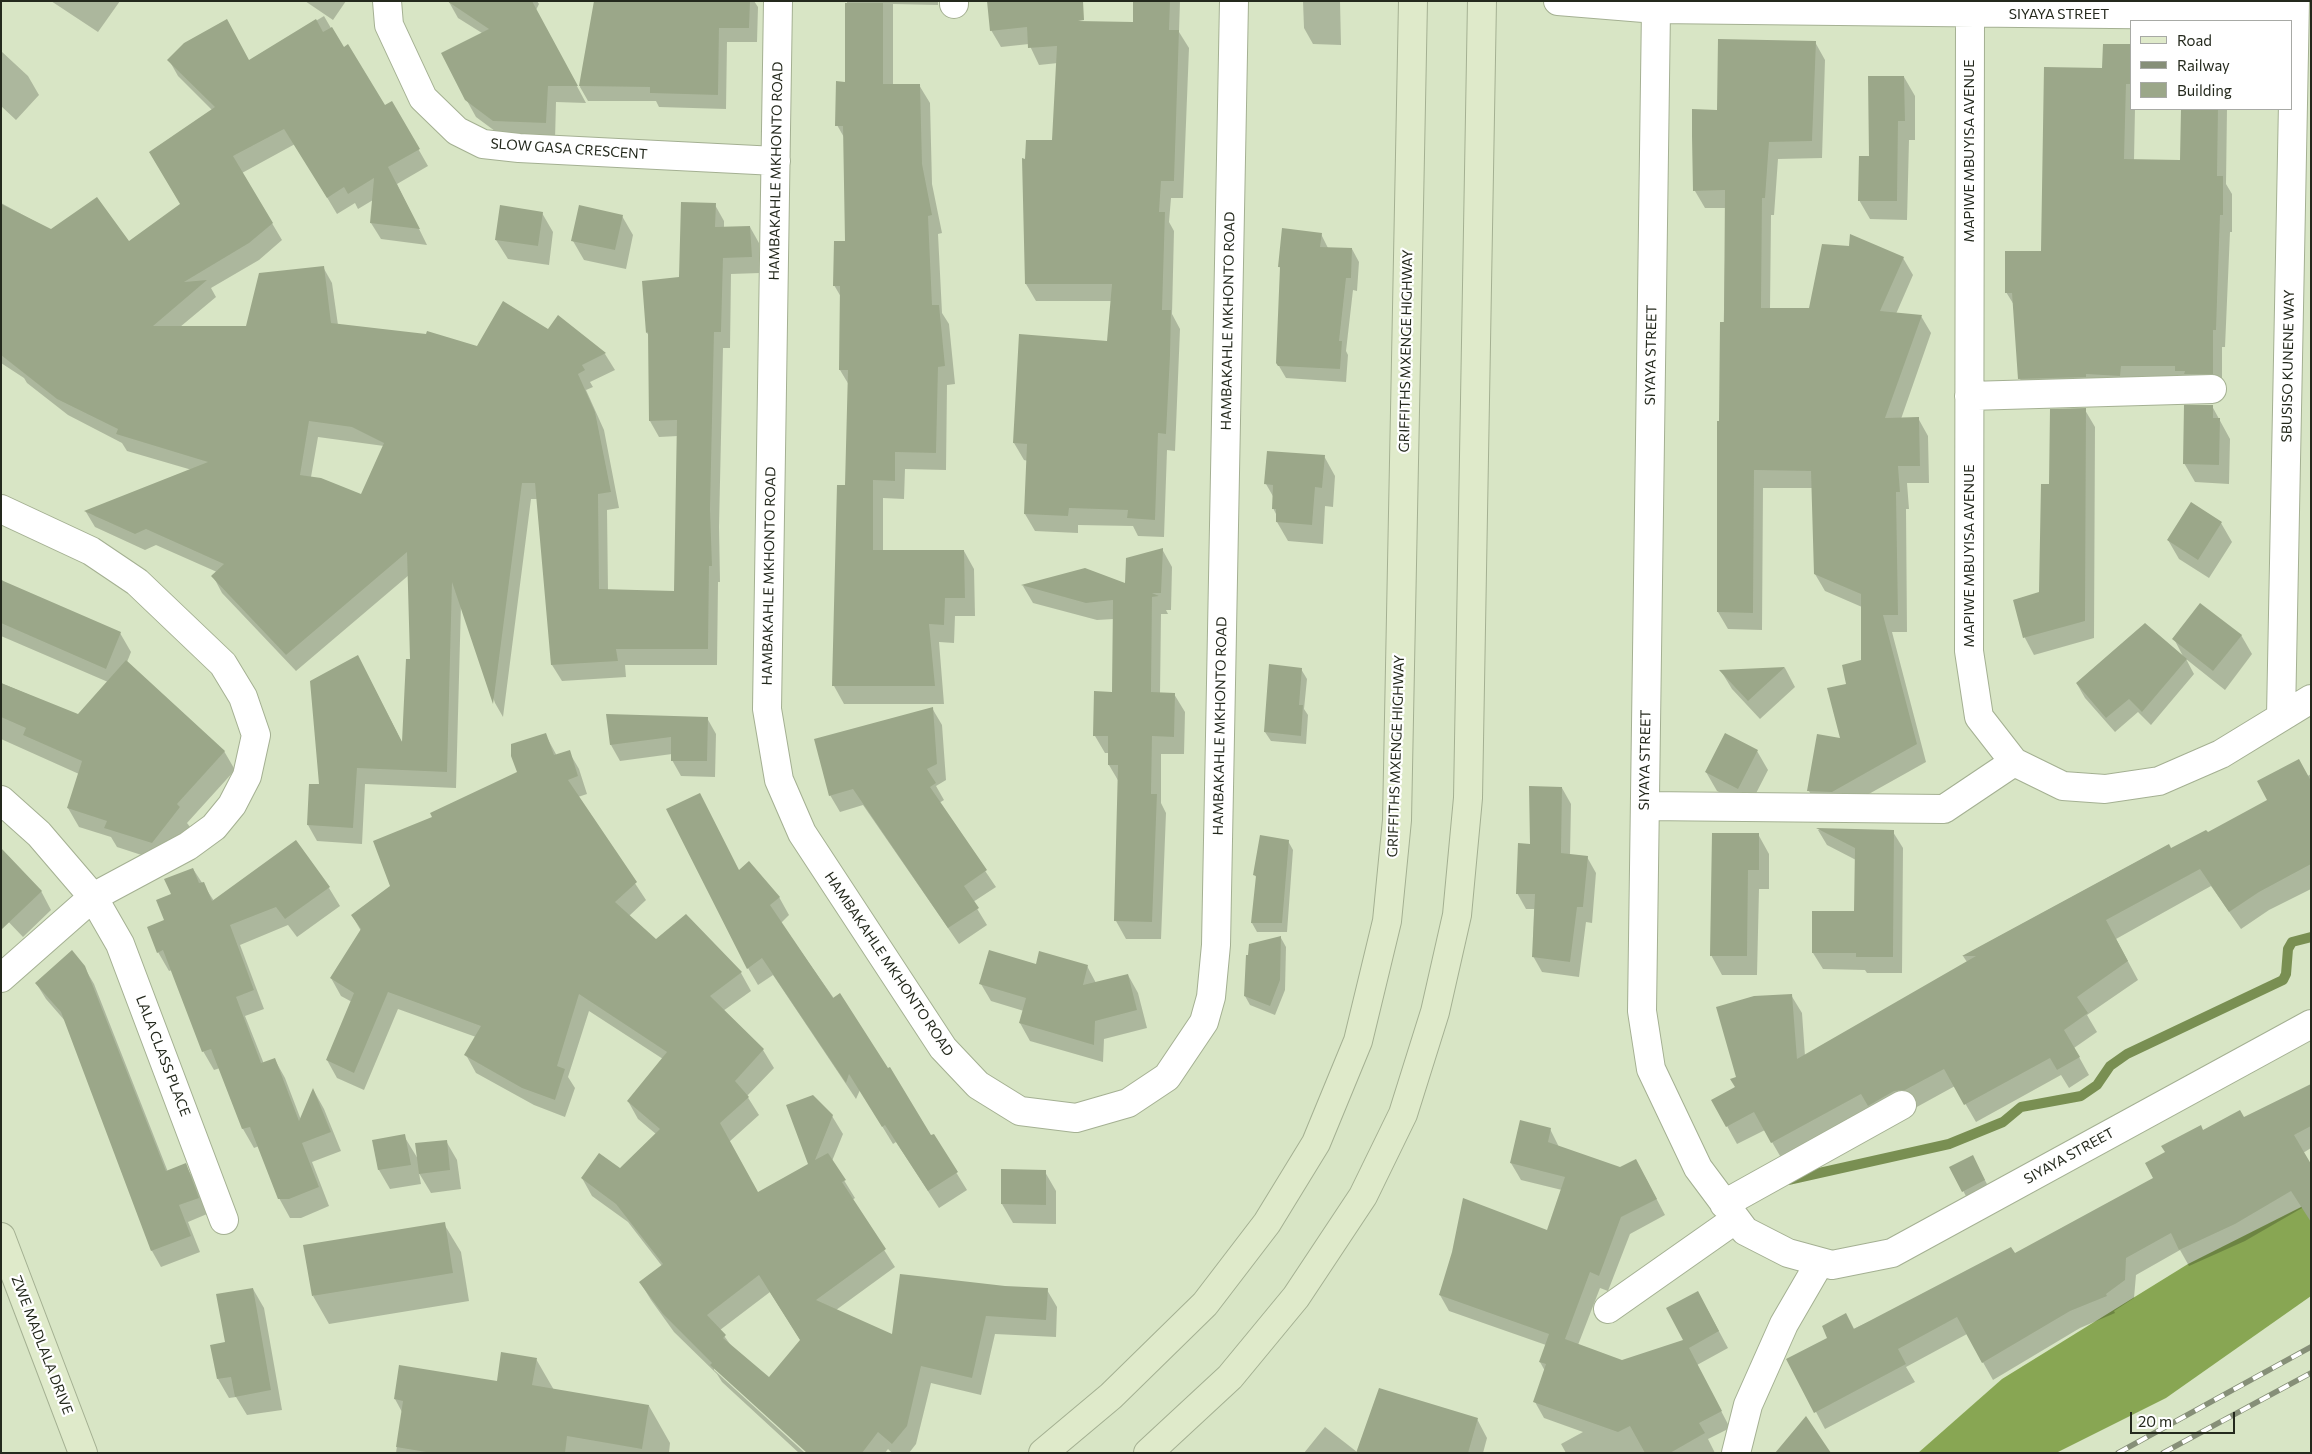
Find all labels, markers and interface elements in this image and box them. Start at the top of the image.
street label: SIYAYA STREET [2009,6,2109,22]
legend [2130,20,2292,110]
text: Road [2177,31,2212,49]
text: Railway [2177,56,2230,74]
street label: MAPIWE MBUYISA AVENUE [1961,60,1977,242]
street label: HAMBAKAHLE MKHONTO ROAD [766,61,786,281]
text: Building [2177,81,2232,99]
street label: SLOW GASA CRESCENT [490,135,648,163]
street label: HAMBAKAHLE MKHONTO ROAD [1218,211,1238,431]
street label: GRIFFITHS MXENGE HIGHWAY [1396,249,1416,453]
street label: SBUSISO KUNENE WAY [2278,289,2298,443]
street label: SIYAYA STREET [1642,305,1660,405]
street label: MAPIWE MBUYISA AVENUE [1961,465,1977,647]
street label: HAMBAKAHLE MKHONTO ROAD [759,466,779,686]
street label: HAMBAKAHLE MKHONTO ROAD [1210,616,1230,836]
street label: GRIFFITHS MXENGE HIGHWAY [1384,654,1408,858]
street label: SIYAYA STREET [1636,710,1654,810]
street label: HAMBAKAHLE MKHONTO ROAD [821,869,957,1059]
street label: LALA CLASS PLACE [132,993,194,1119]
street label: SIYAYA STREET [2021,1124,2117,1188]
street label: ZWE MADLALA DRIVE [8,1273,76,1417]
scale bar [2132,1402,2237,1434]
text: 20 m [2138,1412,2172,1430]

